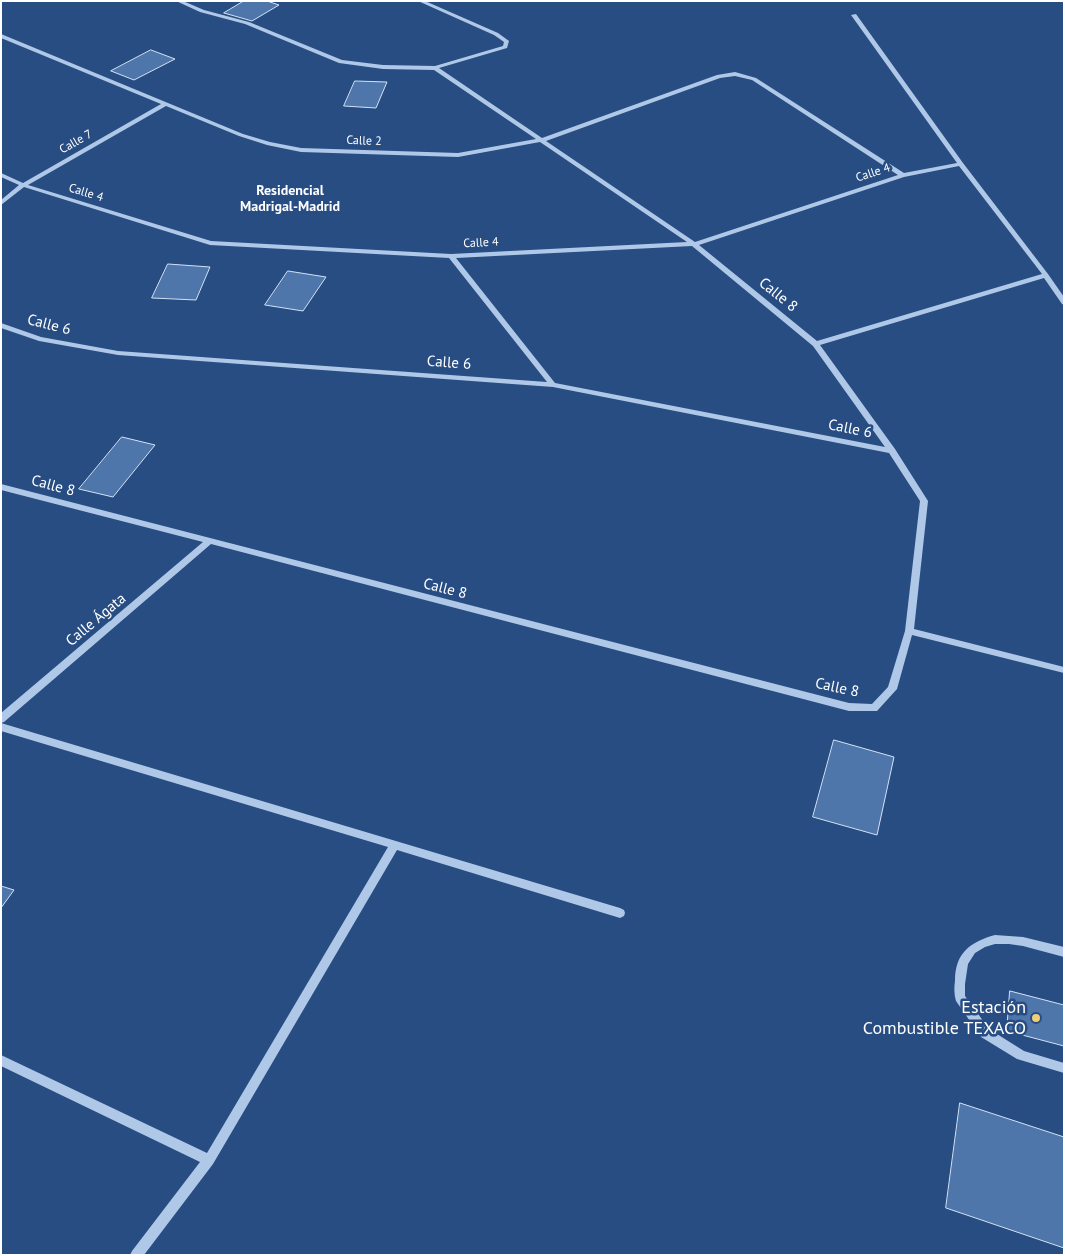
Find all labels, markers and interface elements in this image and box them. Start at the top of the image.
street label: Calle 7 [57,127,95,157]
street label: Calle 2 [346,133,382,149]
street label: Calle 4 [854,161,892,185]
street label: Calle 4 [67,181,105,205]
district label: Residencial Madrigal-Madrid [240,183,340,216]
street label: Calle 4 [463,235,499,251]
street label: Calle 8 [755,274,801,316]
street label: Calle 6 [25,311,73,339]
street label: Calle 6 [426,352,472,374]
street label: Calle 6 [827,416,873,442]
street label: Calle 8 [29,472,77,500]
street label: Calle 8 [421,575,469,603]
street label: Calle Ágata [62,590,130,650]
street label: Calle 8 [813,675,861,701]
place label: Estación Combustible TEXACO [863,997,1026,1040]
marker: Estación Combustible TEXACO [1030,1012,1042,1024]

